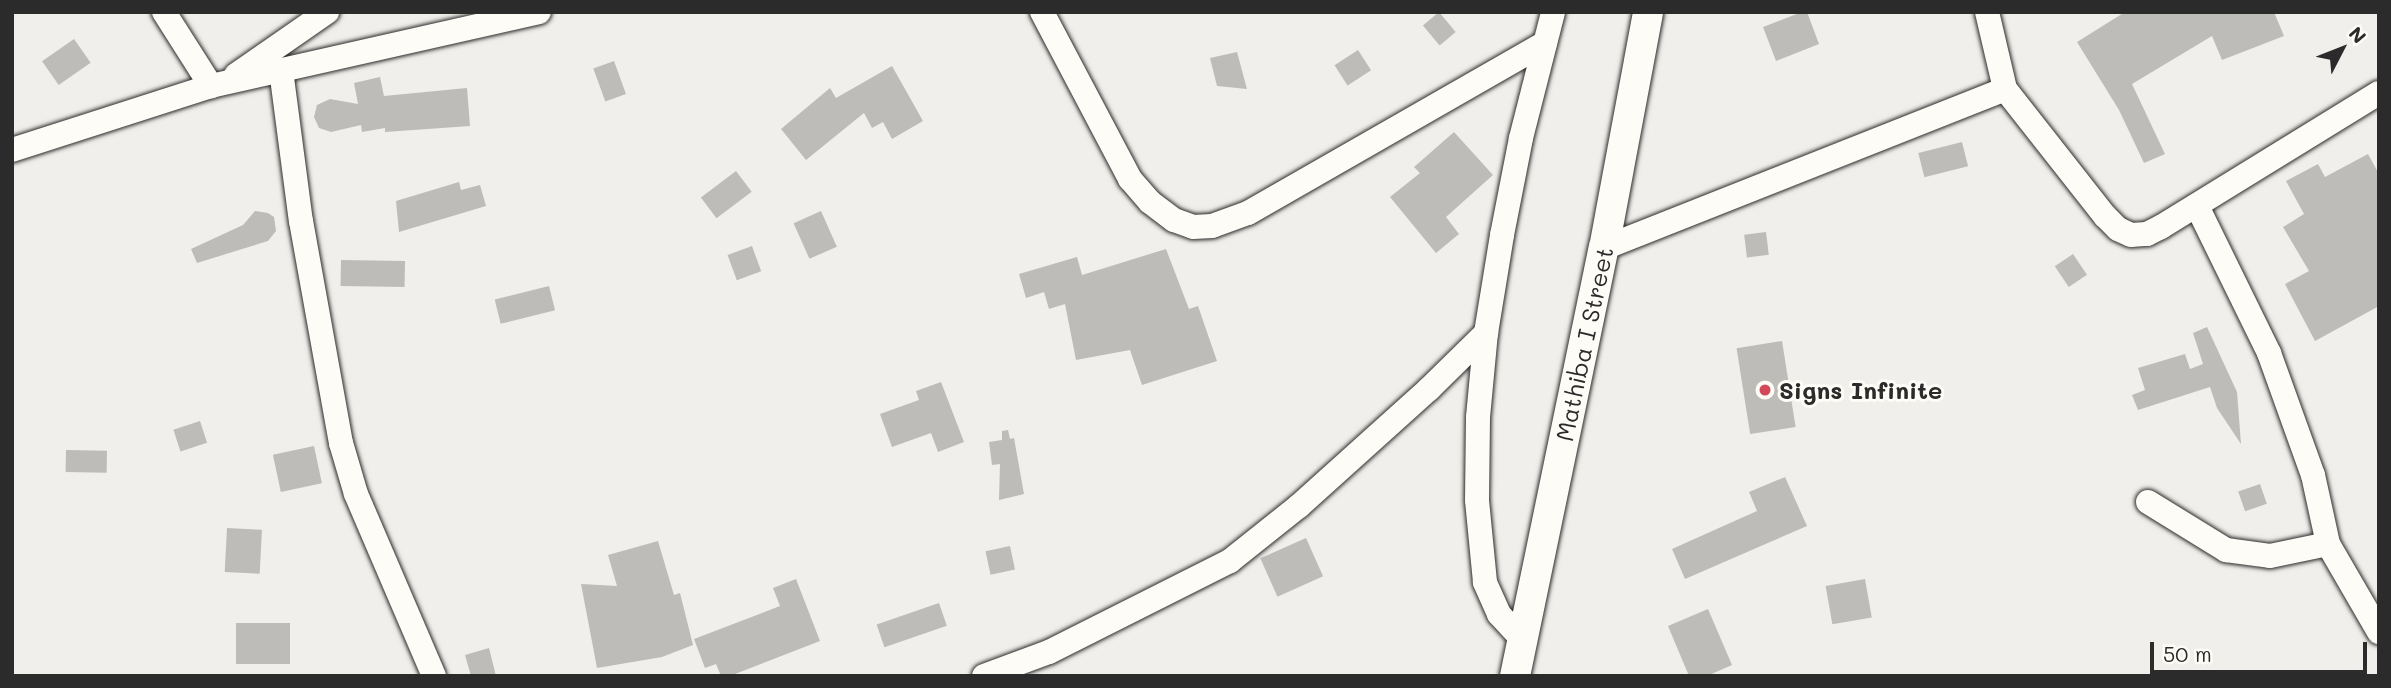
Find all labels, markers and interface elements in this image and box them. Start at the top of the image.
north arrow [2307,14,2377,84]
text: N [2344,21,2372,48]
street label: Mathiba I Street [1549,244,1619,444]
place label: Signs Infinite [1779,376,1942,404]
marker: Signs Infinite [1757,382,1773,398]
scale bar [2153,628,2370,672]
text: 50 m [2163,640,2212,667]

